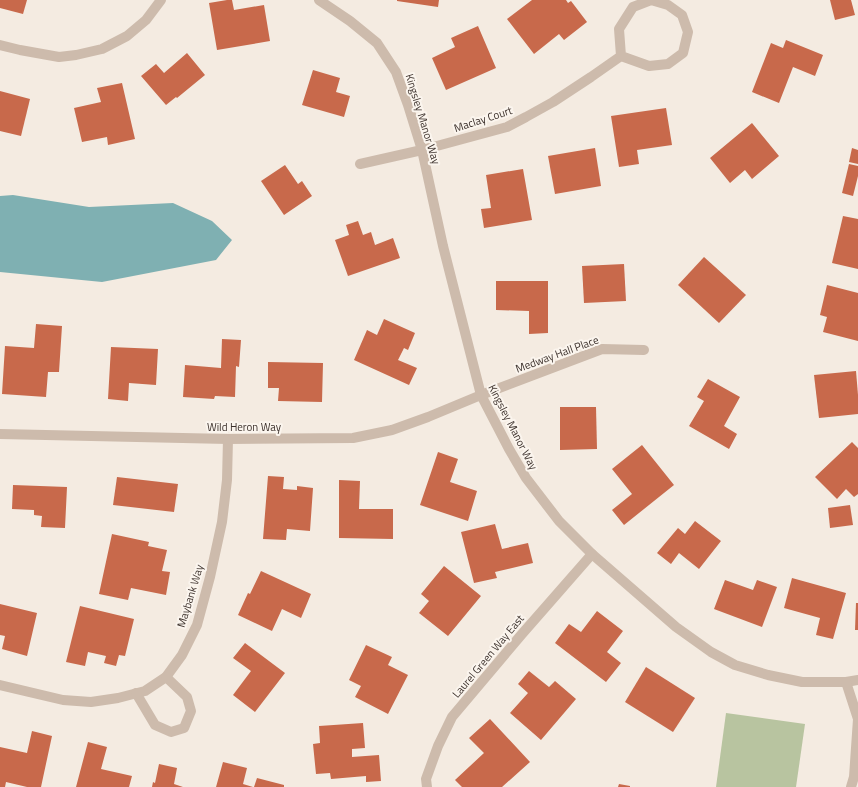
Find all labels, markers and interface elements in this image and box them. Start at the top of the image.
street label: Kingsley Manor Way [402,72,445,167]
street label: Maclay Court [452,102,514,136]
street label: Medway Hall Place [513,331,601,376]
street label: Kingsley Manor Way [485,381,542,473]
street label: Wild Heron Way [207,419,282,435]
street label: Maybank Way [173,562,207,630]
street label: Laurel Green Way East [448,611,528,701]

